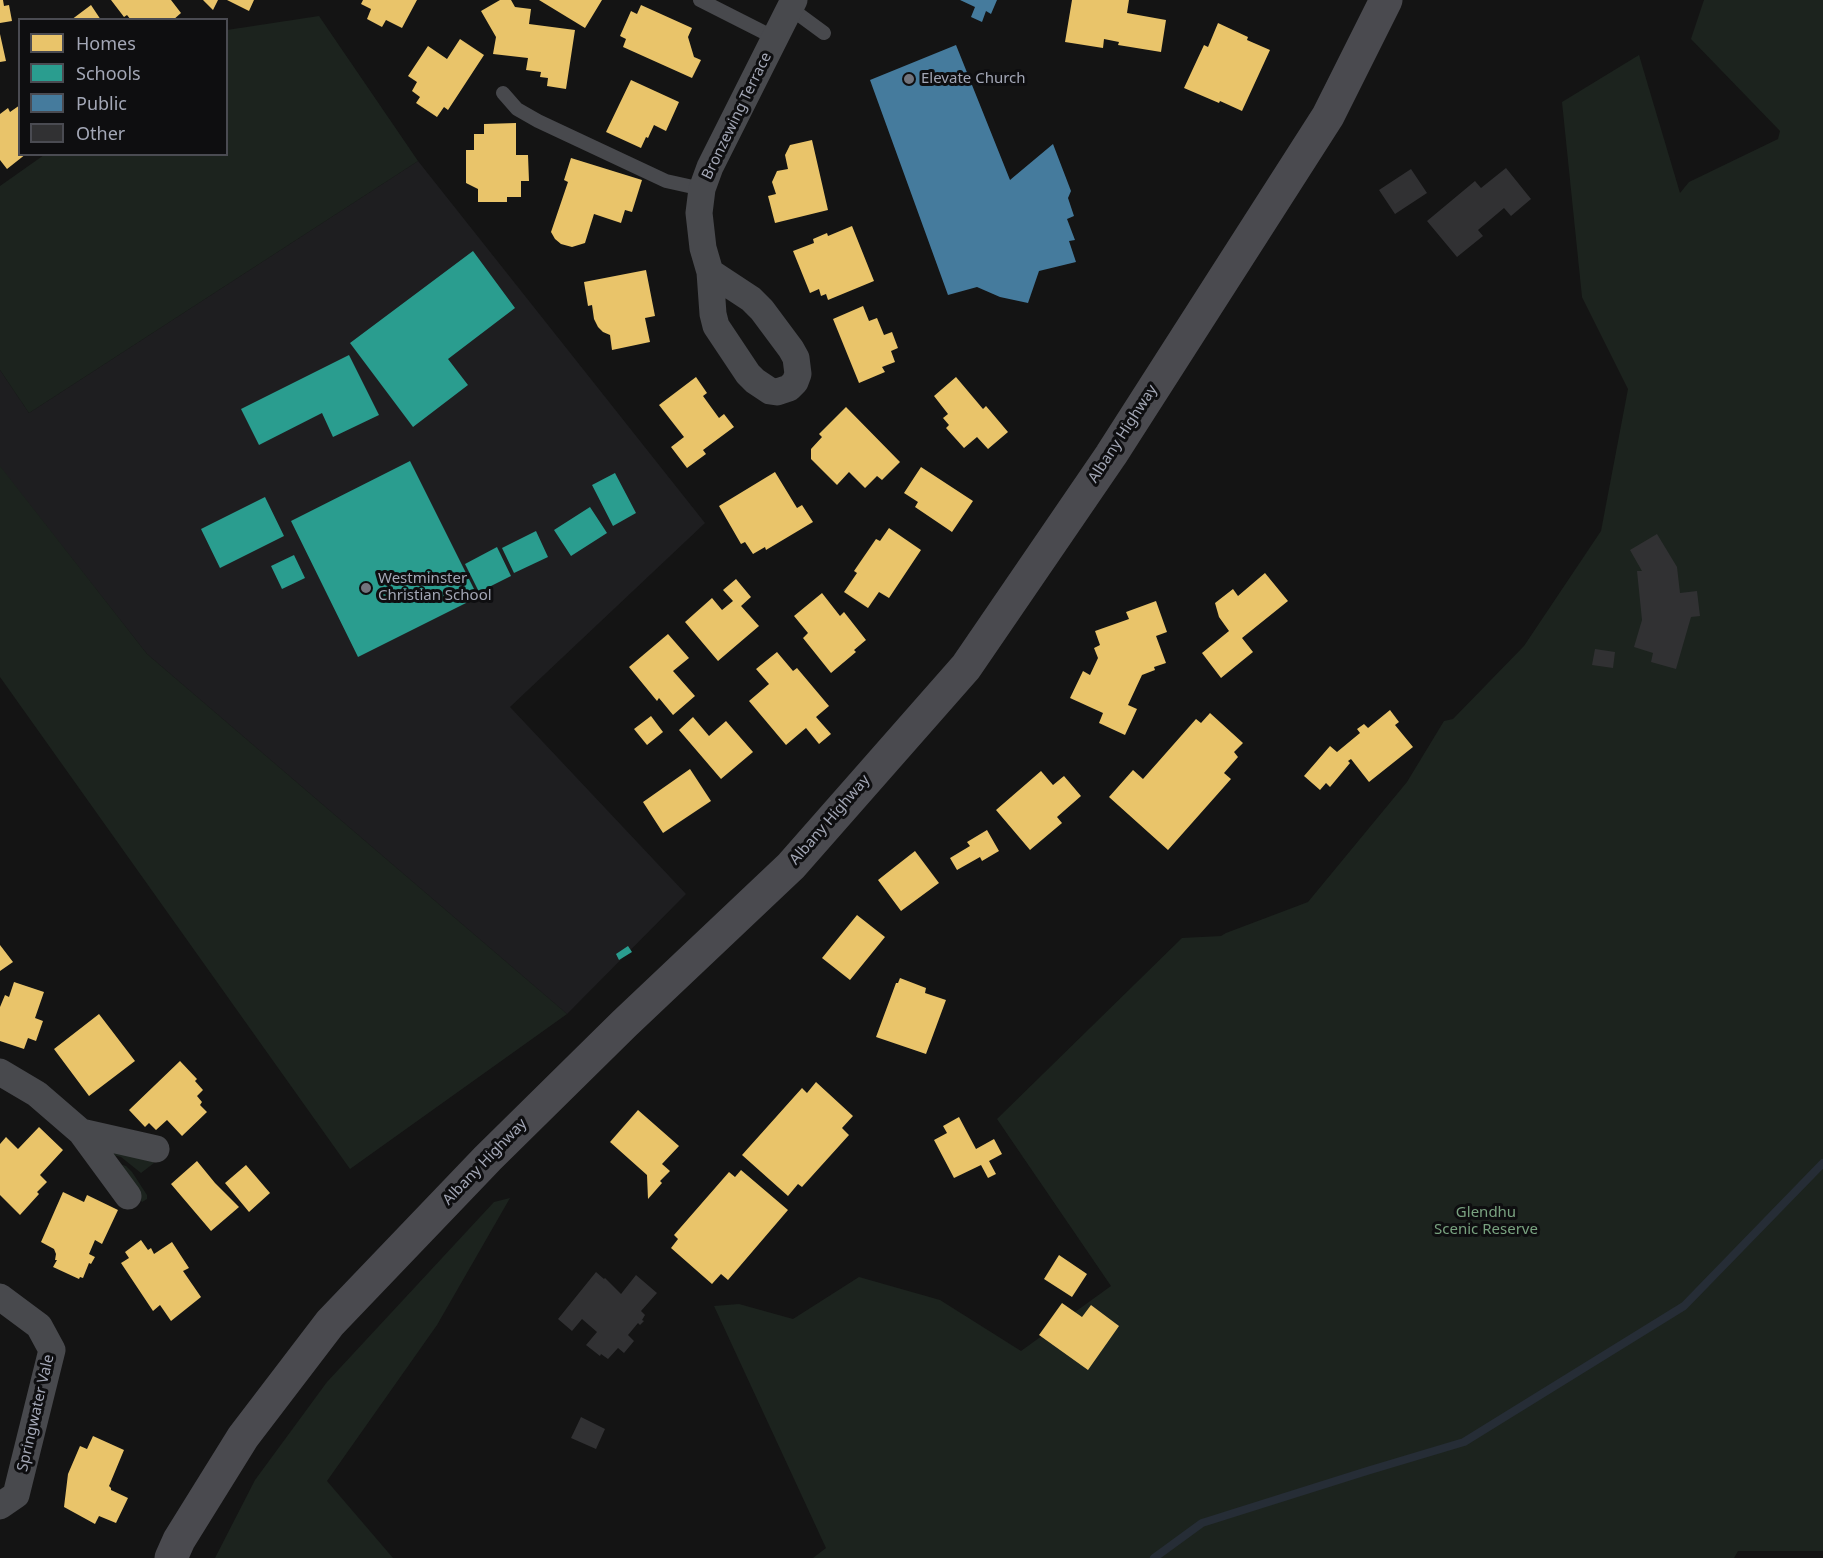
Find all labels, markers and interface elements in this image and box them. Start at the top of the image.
legend [18,18,228,156]
text: Homes [76,31,136,55]
street label: Bronzewing Terrace [698,50,776,182]
text: Schools [76,61,141,85]
place label: Elevate Church [921,70,1026,88]
marker: Elevate Church [902,72,916,86]
text: Public [76,91,127,115]
text: Other [76,121,125,145]
street label: Albany Highway [1085,382,1161,486]
place label: Westminster Christian School [378,570,492,605]
marker: Westminster Christian School [359,581,373,595]
street label: Albany Highway [786,771,874,869]
street label: Albany Highway [439,1115,531,1209]
park label: Glendhu Scenic Reserve [1434,1204,1538,1239]
street label: Springwater Vale [14,1353,58,1473]

